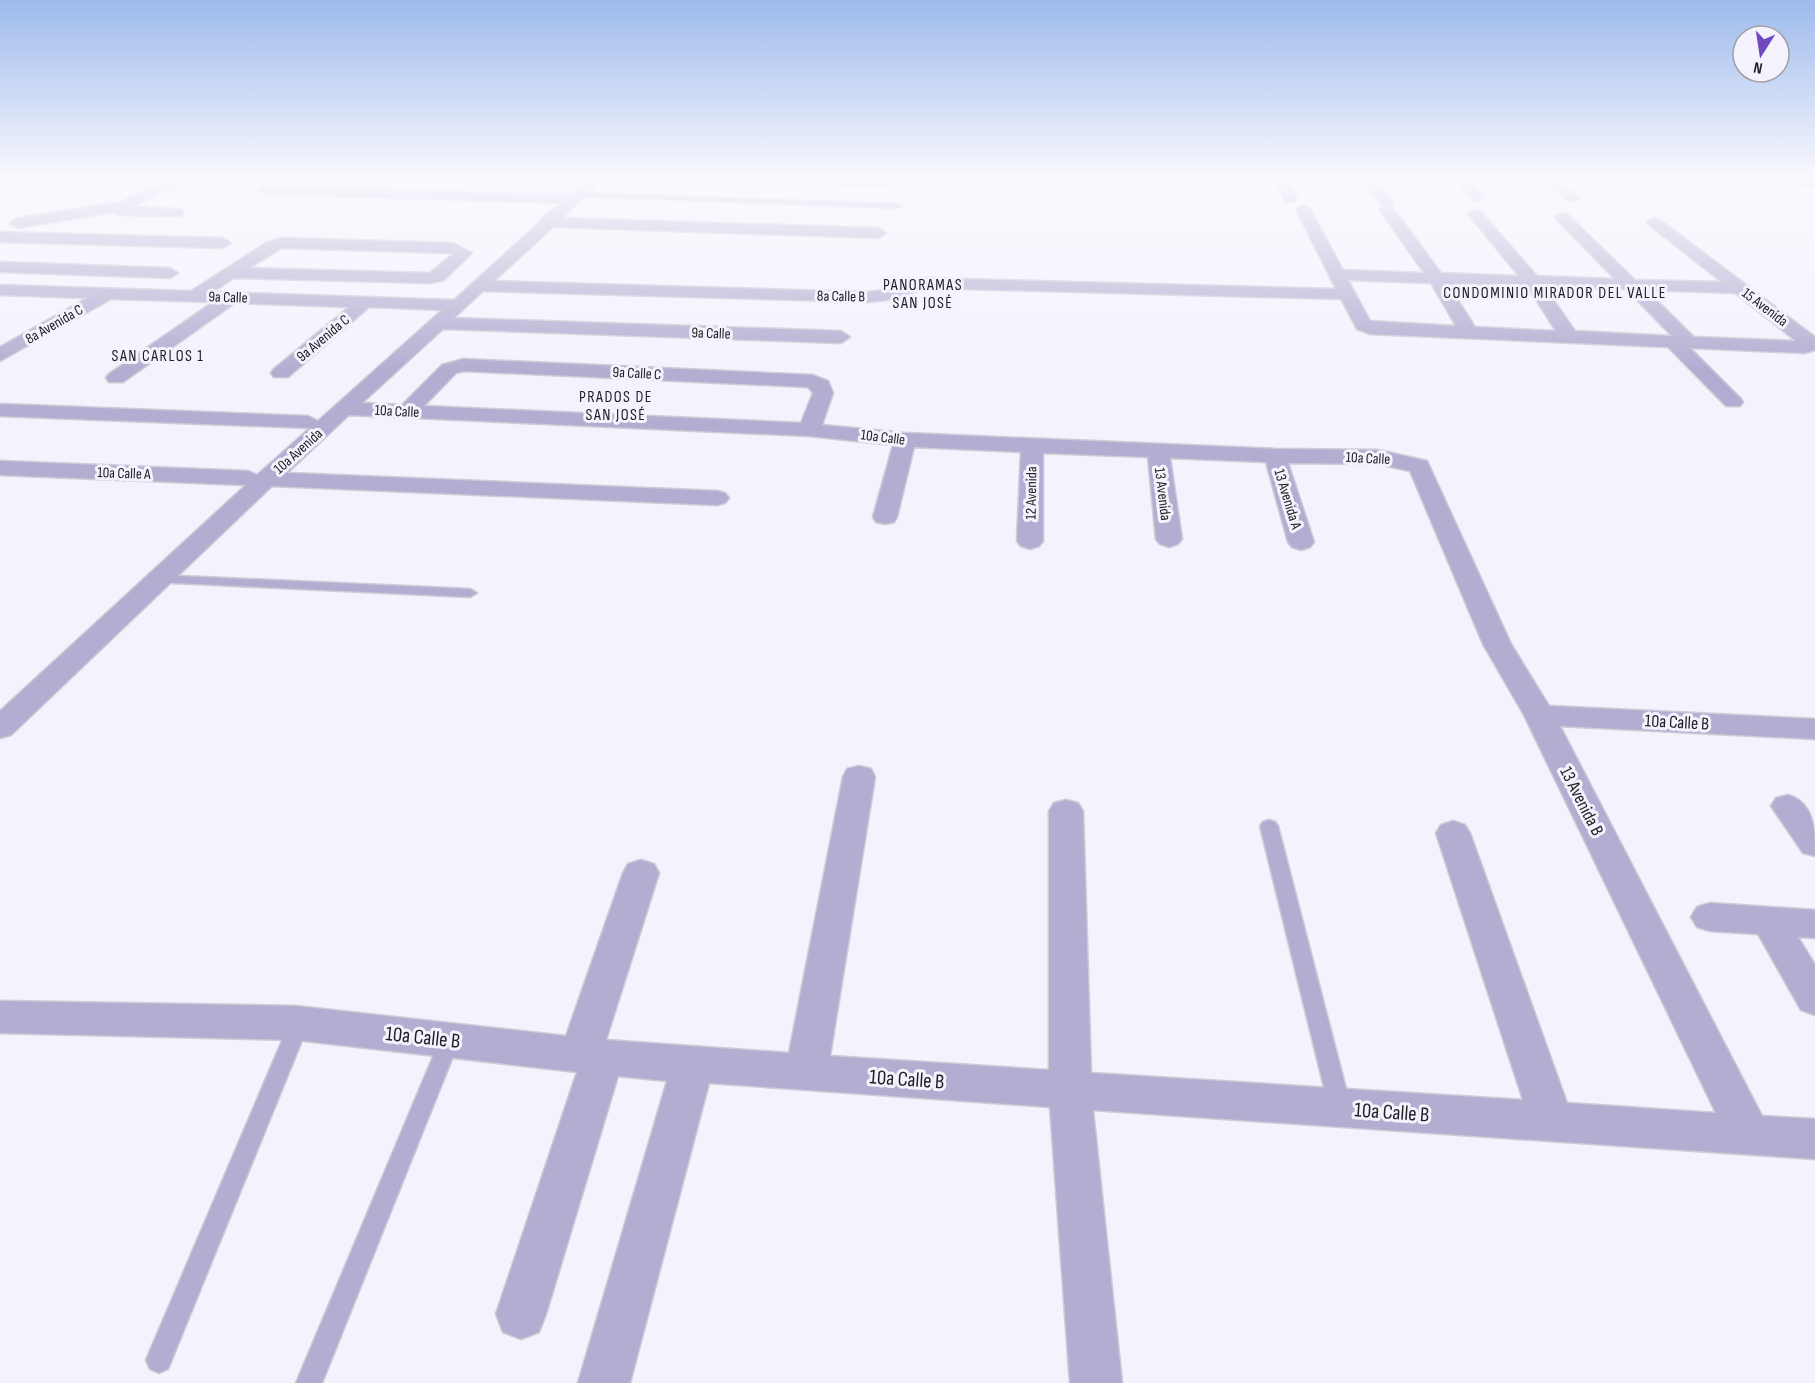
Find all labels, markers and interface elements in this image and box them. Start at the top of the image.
north arrow [1731,24,1791,84]
text: N [1752,57,1764,77]
district label: PANORAMAS SAN JOSÉ [883,276,963,313]
district label: CONDOMINIO MIRADOR DEL VALLE [1443,284,1667,303]
street label: 15 Avenida [1738,284,1792,331]
street label: 9a Calle [208,287,248,308]
street label: 8a Calle B [817,287,866,306]
street label: 8a Avenida C [22,300,87,349]
street label: 9a Avenida C [293,311,354,366]
street label: 9a Calle [691,323,731,344]
district label: SAN CARLOS 1 [112,347,204,366]
street label: 9a Calle C [612,363,662,384]
district label: PRADOS DE SAN JOSÉ [579,388,653,425]
street label: 10a Calle [374,401,420,422]
street label: 10a Avenida [270,424,327,478]
street label: 10a Calle [860,425,906,450]
street label: 10a Calle [1345,448,1391,469]
street label: 10a Calle A [97,463,152,484]
street label: 12 Avenida [1022,466,1041,520]
street label: 13 Avenida [1150,467,1175,522]
street label: 13 Avenida A [1269,467,1306,532]
street label: 10a Calle B [1644,710,1710,735]
street label: 13 Avenida B [1555,763,1608,839]
street label: 10a Calle B [384,1021,462,1054]
street label: 10a Calle B [869,1064,945,1095]
street label: 10a Calle B [1354,1097,1430,1128]

